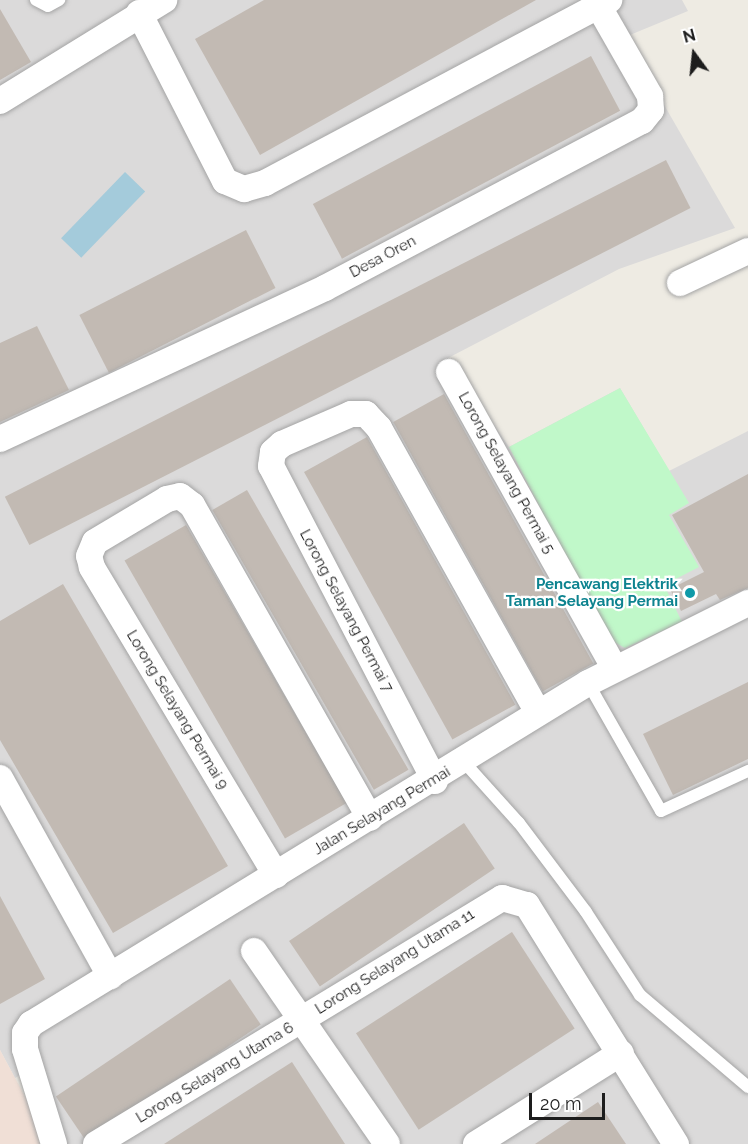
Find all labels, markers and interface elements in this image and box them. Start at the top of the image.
north arrow [664,24,724,84]
text: N [681,25,698,47]
street label: Desa Oren [347,232,419,282]
street label: Lorong Selayang Permai 5 [454,389,558,557]
street label: Lorong Selayang Permai 7 [295,527,397,695]
place label: Pencawang Elektrik Taman Selayang Permai [506,575,678,610]
marker: Pencawang Elektrik Taman Selayang Permai [683,586,697,600]
street label: Lorong Selayang Permai 9 [122,627,232,793]
street label: Jalan Selayang Permai [310,763,454,859]
street label: Lorong Selayang Utama 11 [312,906,478,1018]
street label: Lorong Selayang Utama 6 [133,1019,297,1127]
scale bar [532,1081,608,1119]
text: 20 m [540,1093,582,1114]

